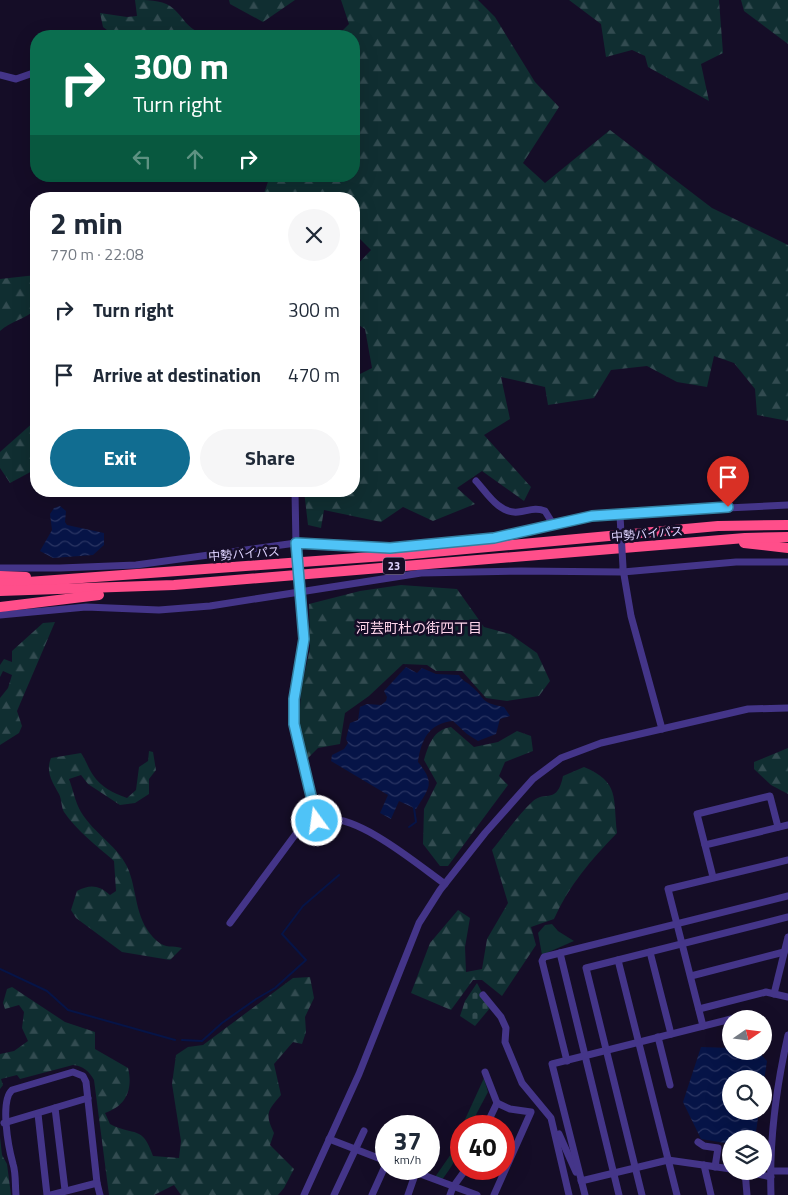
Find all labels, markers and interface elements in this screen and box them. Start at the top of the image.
text: 300 m [133,39,229,93]
icon: right [50,50,115,115]
text: Turn right [133,87,222,121]
icon: left [128,145,156,173]
icon: ahead [181,145,209,173]
icon: right [234,145,262,173]
text: 2 min [50,200,123,246]
button: close [288,209,340,261]
text: 770 m · 22:08 [50,242,144,266]
text: Turn right [93,295,174,324]
text: 300 m [288,295,340,324]
icon: right [50,296,78,324]
text: Arrive at destination [93,360,261,389]
text: 470 m [288,360,340,389]
icon: arrive [50,361,78,389]
button: Exit [50,429,190,487]
button: Share [200,429,340,487]
pin [707,456,749,507]
icon: arrive [714,463,742,491]
street label: 中勢バイパス [610,521,684,546]
street label: 中勢バイパス [208,542,280,565]
road number: 23 [383,558,405,574]
district label: 河芸町杜の街四丁目 [356,617,482,638]
position arrow [290,794,342,846]
north arrow [722,1010,772,1060]
map controls [722,1010,772,1180]
button: search [722,1070,772,1120]
speed limit sign: 40 [450,1115,515,1180]
text: 37 [393,1122,422,1160]
button: layers [722,1130,772,1180]
text: km/h [394,1150,421,1169]

